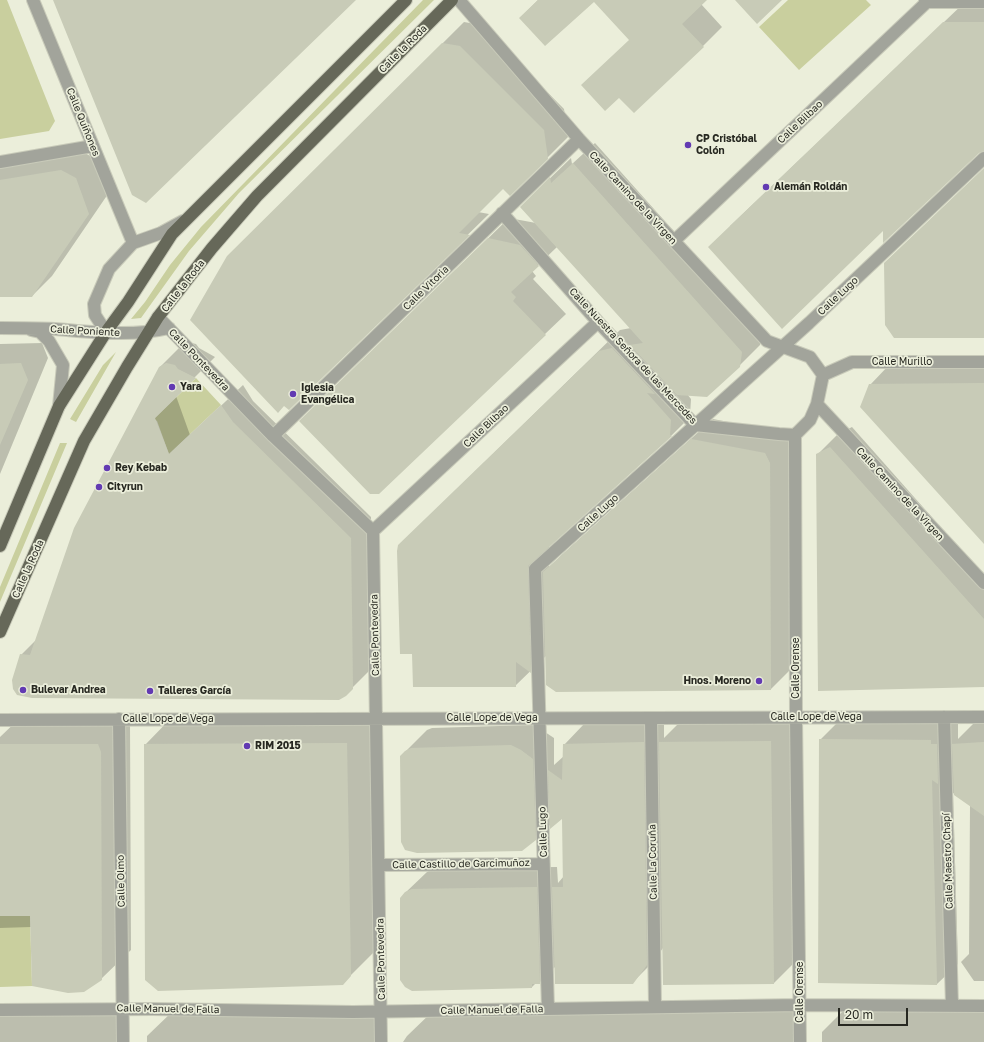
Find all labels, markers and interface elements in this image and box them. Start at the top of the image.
street label: Calle la Roda [377,23,429,75]
street label: Calle Quiñones [64,86,102,158]
street label: Calle Bilbao [775,98,825,146]
place label: CP Cristóbal Colón [696,133,757,156]
marker: CP Cristóbal Colón [683,140,693,150]
street label: Calle Camino de la Virgen [587,149,679,247]
place label: Alemán Roldán [774,181,847,193]
marker: Alemán Roldán [761,182,771,192]
street label: Calle la Roda [159,258,207,314]
street label: Calle Vitoria [401,263,451,313]
street label: Calle Lugo [815,274,861,318]
street label: Calle Nuestra Señora de las Mercedes [567,285,699,427]
street label: Calle Poniente [50,323,120,339]
street label: Calle Pontevedra [166,326,232,394]
street label: Calle Murillo [872,356,932,368]
place label: Yara [180,381,202,393]
marker: Yara [167,382,177,392]
place label: Iglesia Evangélica [301,382,354,406]
marker: Iglesia Evangélica [288,389,298,399]
street label: Calle Bilbao [461,402,511,450]
street label: Calle Camino de la Virgen [854,445,946,543]
place label: Rey Kebab [115,462,167,474]
marker: Rey Kebab [102,463,112,473]
place label: Cityrun [107,481,143,493]
marker: Cityrun [94,482,104,492]
street label: Calle Lugo [575,492,621,534]
street label: Calle la Roda [10,538,46,600]
street label: Calle Pontevedra [368,594,382,676]
street label: Calle Orense [790,637,802,699]
place label: Hnos. Moreno [683,675,751,687]
marker: Hnos. Moreno [754,676,764,686]
place label: Bulevar Andrea [31,684,106,696]
marker: Bulevar Andrea [18,685,28,695]
place label: Talleres García [158,685,231,697]
marker: Talleres García [145,686,155,696]
street label: Calle Lope de Vega [770,711,862,723]
street label: Calle Lope de Vega [446,712,538,724]
street label: Calle Lope de Vega [122,713,214,725]
place label: RIM 2015 [255,740,301,752]
marker: RIM 2015 [242,741,252,751]
street label: Calle Lugo [536,806,550,858]
street label: Calle Maestro Chapí [940,813,956,909]
street label: Calle La Coruña [646,824,660,900]
street label: Calle Olmo [115,855,127,907]
street label: Calle Castillo de Garcimuñoz [392,857,530,871]
street label: Calle Pontevedra [374,918,388,1000]
street label: Calle Orense [794,961,806,1023]
scale bar [840,1000,910,1026]
street label: Calle Manuel de Falla [116,1002,220,1016]
street label: Calle Manuel de Falla [440,1003,544,1017]
text: 20 m [845,1007,873,1022]

